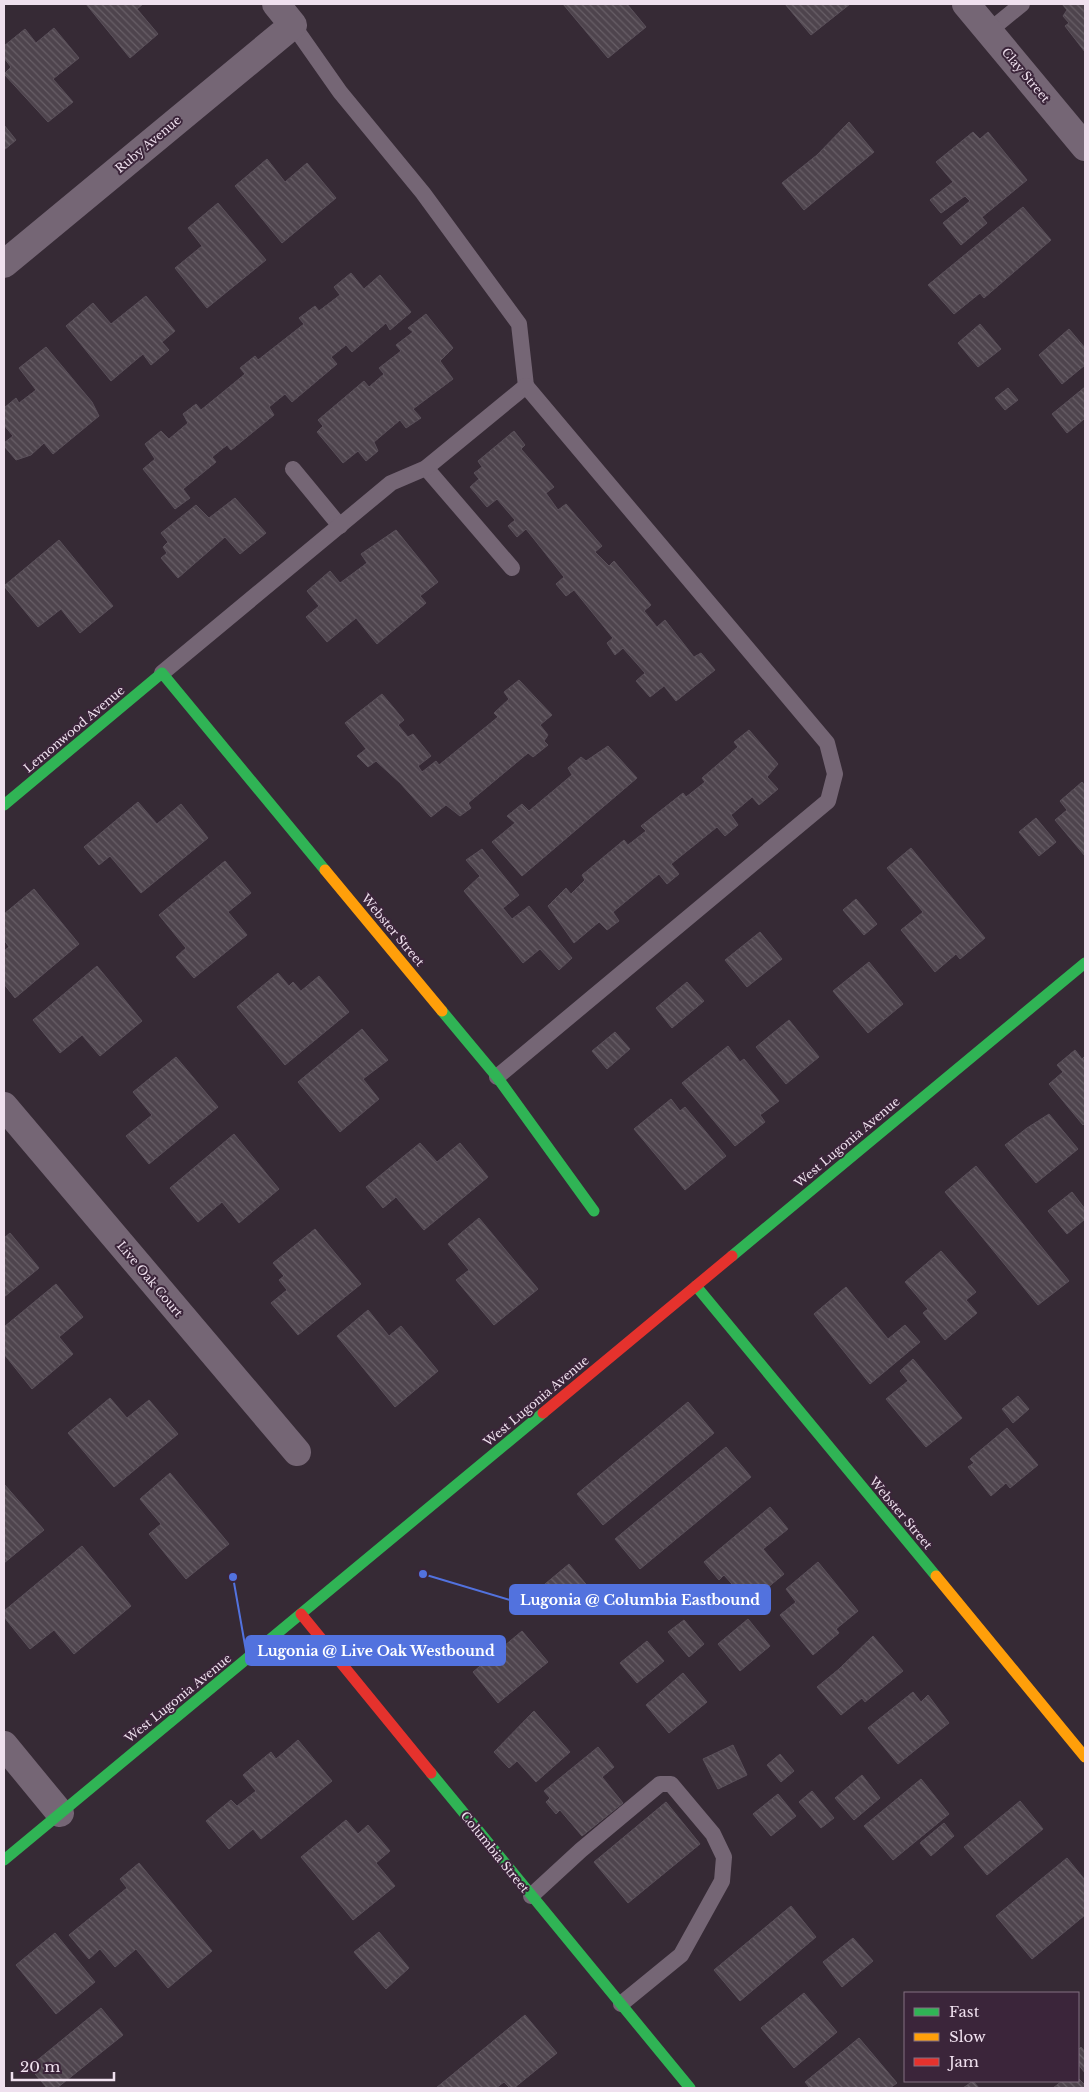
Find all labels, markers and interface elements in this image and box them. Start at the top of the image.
street label: Clay Street [999,45,1053,106]
street label: Ruby Avenue [112,112,184,176]
street label: Lemonwood Avenue [21,682,127,776]
street label: Webster Street [358,890,428,970]
street label: West Lugonia Avenue [791,1094,903,1191]
street label: Live Oak Court [114,1238,186,1320]
street label: West Lugonia Avenue [480,1353,592,1450]
street label: Webster Street [866,1473,936,1553]
callout: Lugonia @ Columbia Eastbound [510,1585,770,1614]
text: Lugonia @ Columbia Eastbound [520,1591,760,1609]
callout: Lugonia @ Live Oak Westbound [246,1636,505,1665]
text: Lugonia @ Live Oak Westbound [257,1642,495,1660]
street label: West Lugonia Avenue [121,1650,234,1746]
street label: Columbia Street [458,1808,533,1896]
legend [904,1992,1079,2082]
text: Fast [949,2002,980,2021]
text: Slow [949,2027,986,2046]
scale bar [12,2050,115,2082]
text: Jam [947,2052,979,2071]
text: 20 m [20,2057,60,2076]

